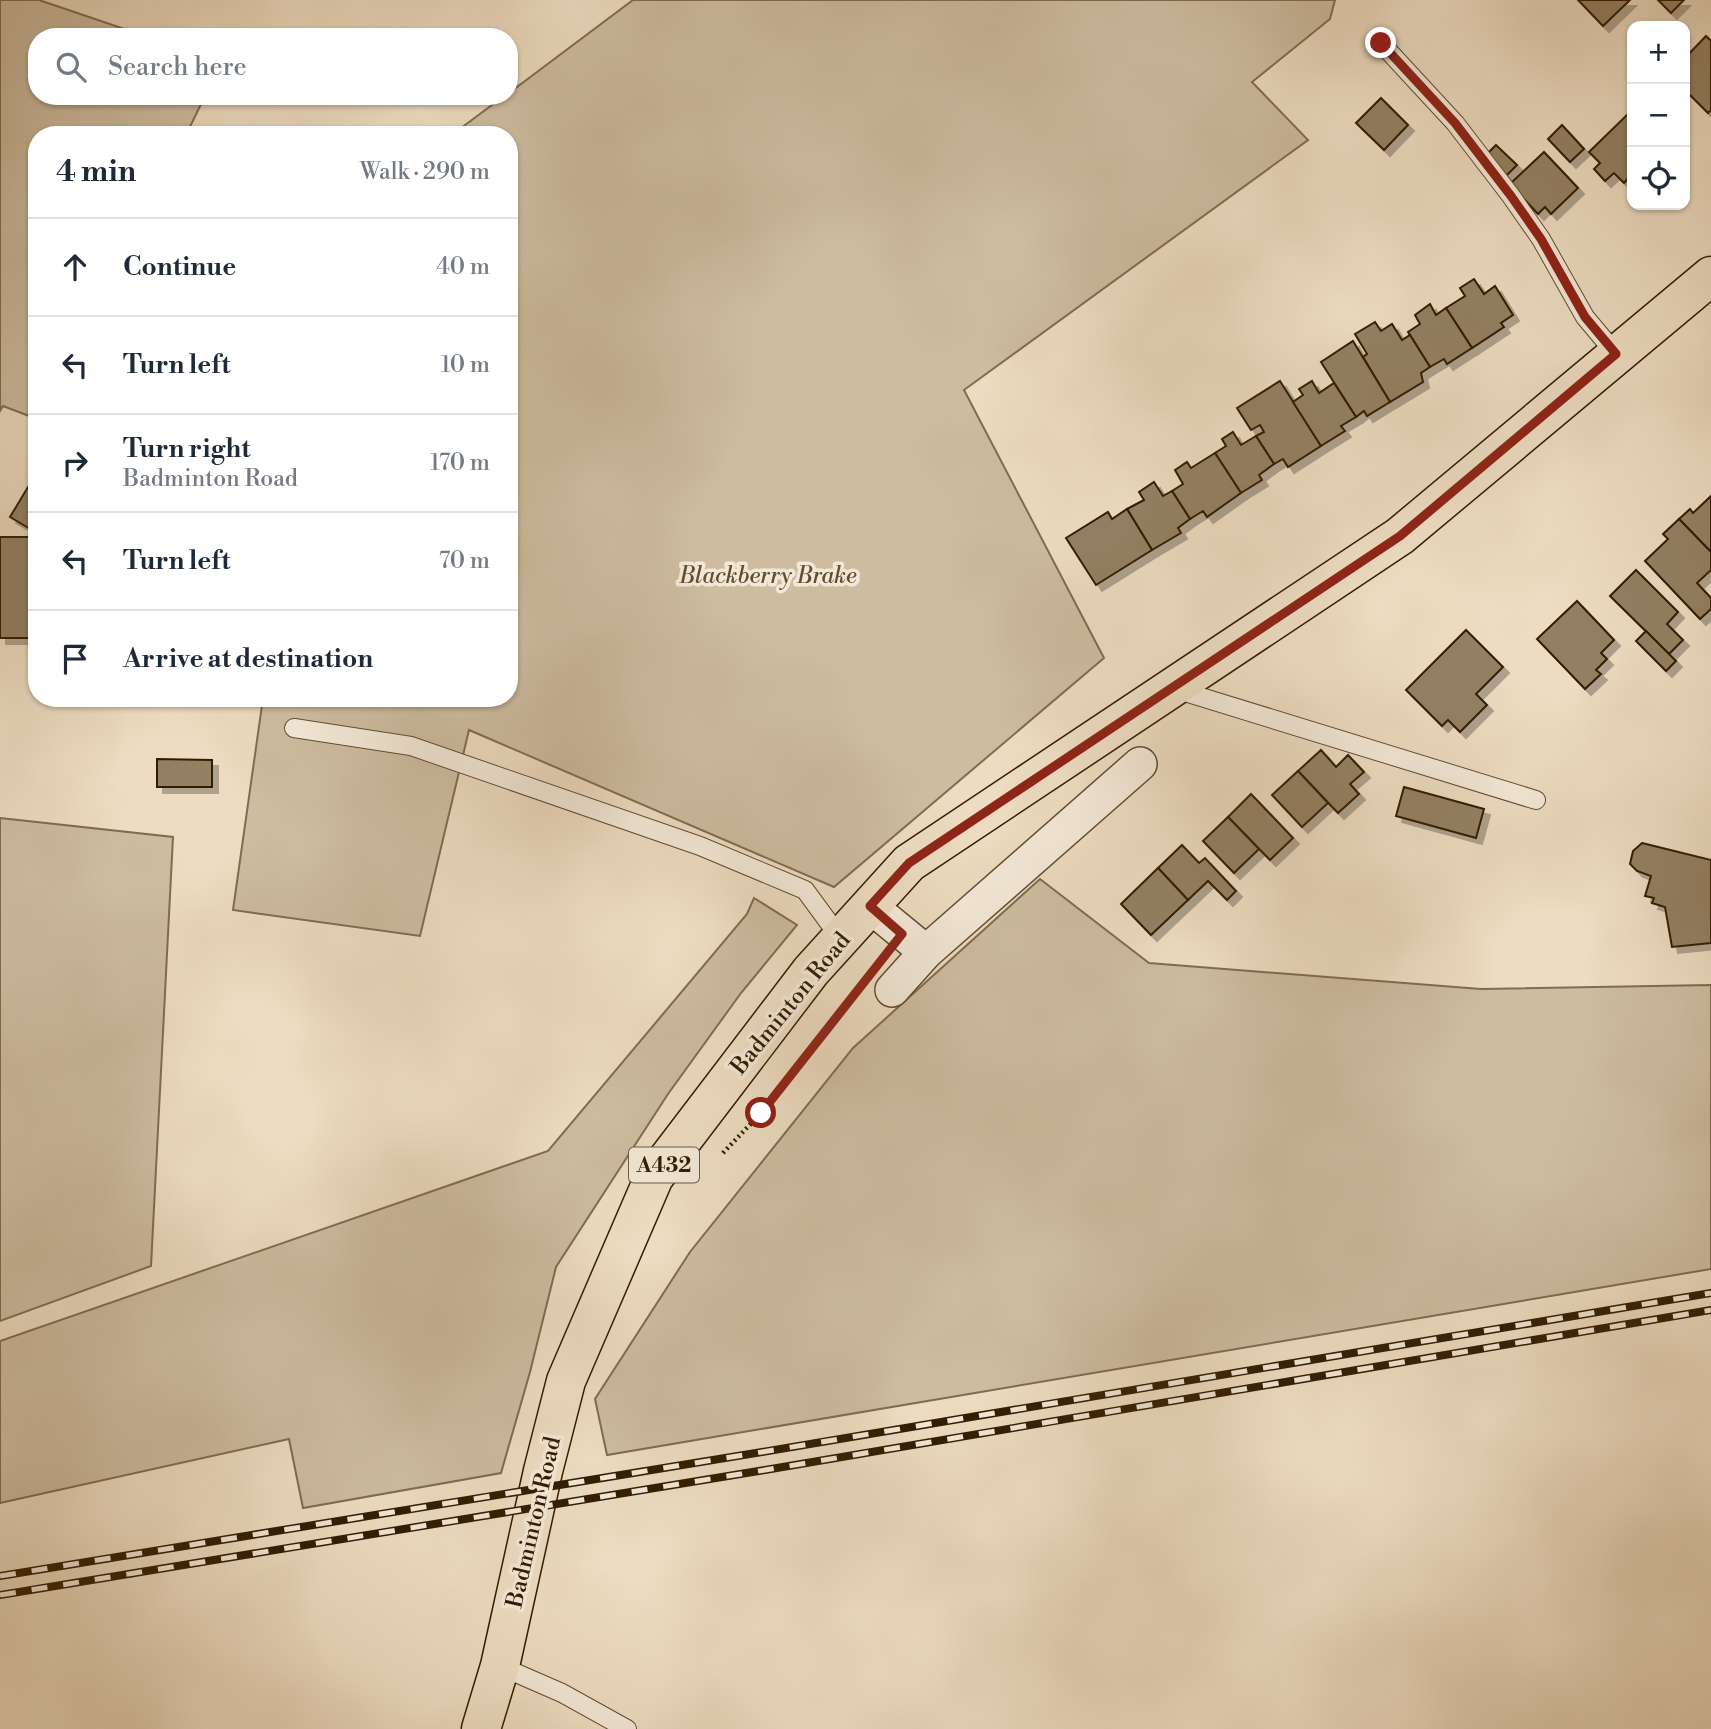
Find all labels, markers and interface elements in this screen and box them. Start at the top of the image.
map controls [1627,21,1690,210]
button: + [1627,21,1690,84]
route end [1365,27,1396,58]
search box [28,28,518,105]
icon: search [52,48,90,86]
text: Search here [108,51,247,83]
button: − [1627,84,1690,147]
button: locate [1627,147,1690,210]
text: 4 min [56,153,136,191]
text: Walk · 290 m [360,158,490,186]
icon: ahead [56,248,94,286]
text: Continue [123,251,236,283]
text: 40 m [436,253,490,281]
icon: left [56,346,94,384]
text: Turn left [123,349,231,381]
text: 10 m [441,351,490,379]
text: Turn right [123,433,251,465]
icon: right [56,444,94,482]
text: 170 m [430,449,490,477]
text: Badminton Road [123,465,298,493]
icon: left [56,542,94,580]
text: Turn left [123,545,231,577]
text: 70 m [439,547,490,575]
park label: Blackberry Brake [678,562,857,590]
icon: arrive [56,640,94,678]
text: Arrive at destination [123,643,373,675]
street label: Badminton Road [724,927,857,1081]
route start [745,1097,776,1128]
road number: A432 [629,1148,699,1182]
street label: Badminton Road [500,1434,567,1612]

